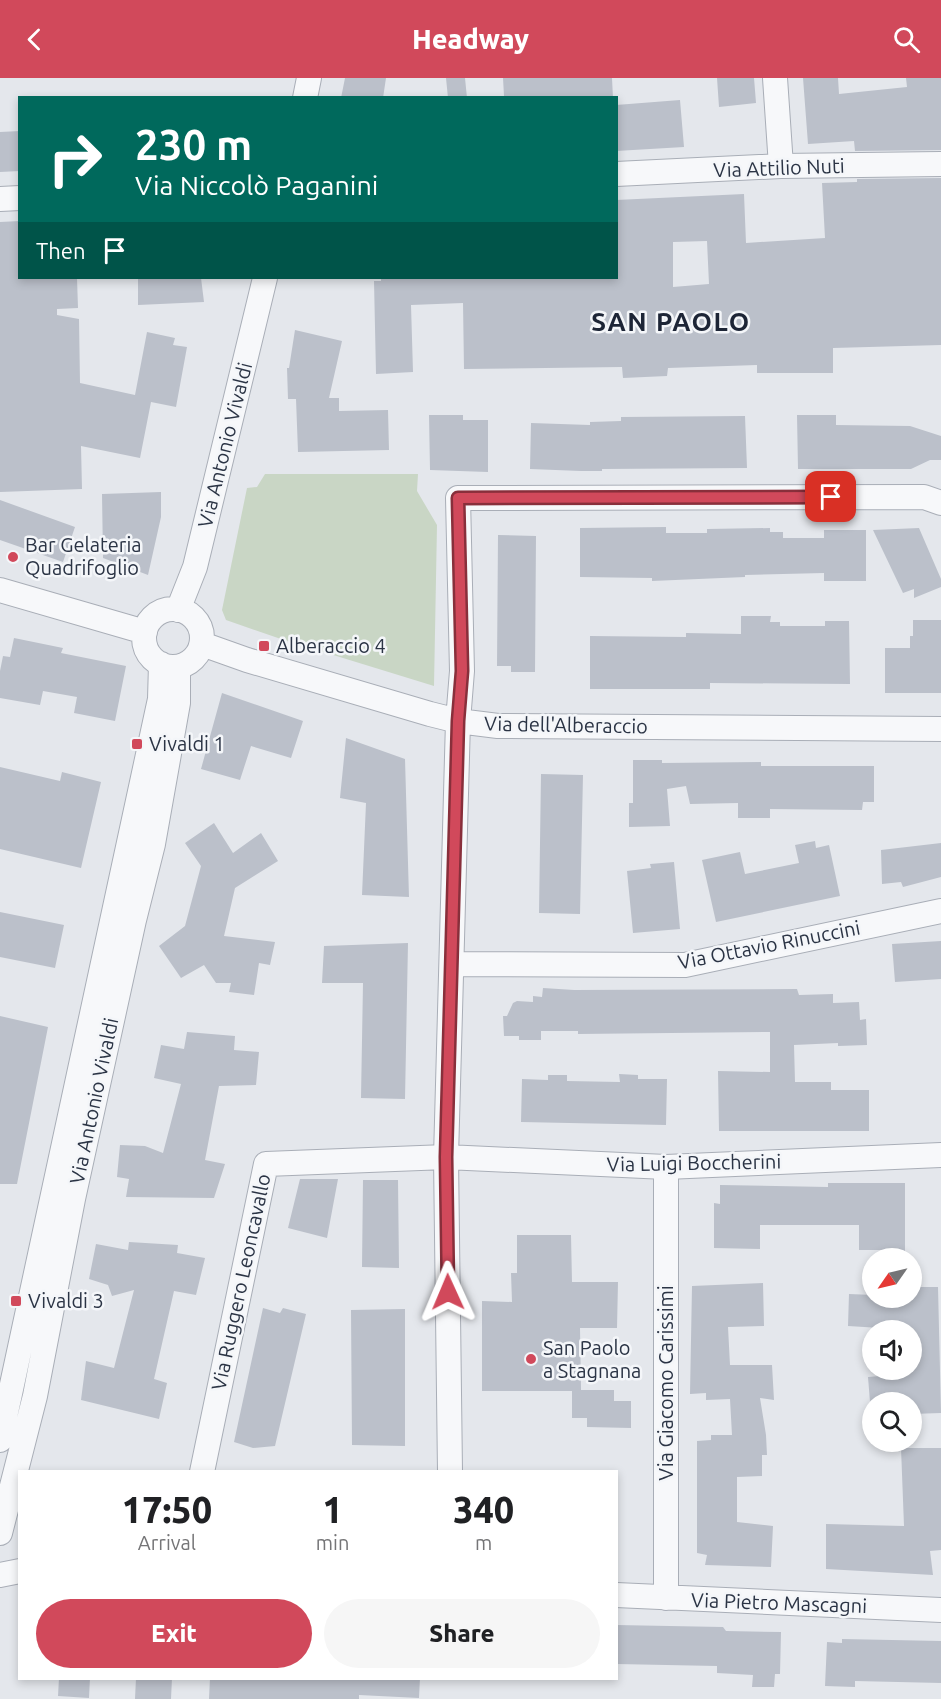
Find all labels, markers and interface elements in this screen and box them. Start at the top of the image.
icon: back [18,23,51,56]
icon: search [890,23,923,56]
text: Headway [412,24,529,54]
icon: right [36,120,114,198]
text: 230 m [135,121,252,168]
street label: Via Attilio Nuti [713,154,845,181]
text: Via Niccolò Paganini [135,170,378,200]
icon: arrive [98,234,131,267]
text: Then [36,238,86,263]
district label: SAN PAOLO [591,307,751,336]
street label: Via Antonio Vivaldi [193,360,256,530]
pin [805,471,856,522]
icon: arrive [814,480,847,513]
place label: Bar Gelateria Quadrifoglio [25,533,142,579]
marker: Bar Gelateria Quadrifoglio [6,550,20,564]
place label: Alberaccio 4 [276,634,386,657]
marker: Alberaccio 4 [257,639,271,653]
street label: Via dell'Alberaccio [484,712,648,737]
place label: Vivaldi 1 [149,732,225,755]
marker: Vivaldi 1 [130,737,144,751]
street label: Via Ottavio Rinuccini [676,916,862,973]
street label: Via Antonio Vivaldi [65,1016,122,1186]
street label: Via Luigi Boccherini [607,1149,781,1176]
street label: Via Ruggero Leoncavallo [206,1171,275,1392]
north arrow [862,1248,922,1308]
map controls [862,1248,922,1452]
position arrow [416,1260,480,1324]
street label: Via Giacomo Carissimi [654,1285,677,1481]
place label: Vivaldi 3 [28,1289,104,1312]
marker: Vivaldi 3 [9,1294,23,1308]
button: sound [862,1320,922,1380]
place label: San Paolo a Stagnana [543,1336,641,1382]
marker: San Paolo a Stagnana [524,1352,538,1366]
button: search [862,1392,922,1452]
text: 17:50 [122,1489,212,1530]
text: 1 [322,1489,343,1530]
text: 340 [453,1489,514,1530]
text: Arrival [138,1531,196,1554]
text: min [316,1531,349,1554]
text: m [475,1531,492,1554]
street label: Via Pietro Mascagni [691,1588,867,1617]
button: Exit [36,1599,312,1668]
button: Share [324,1599,600,1668]

